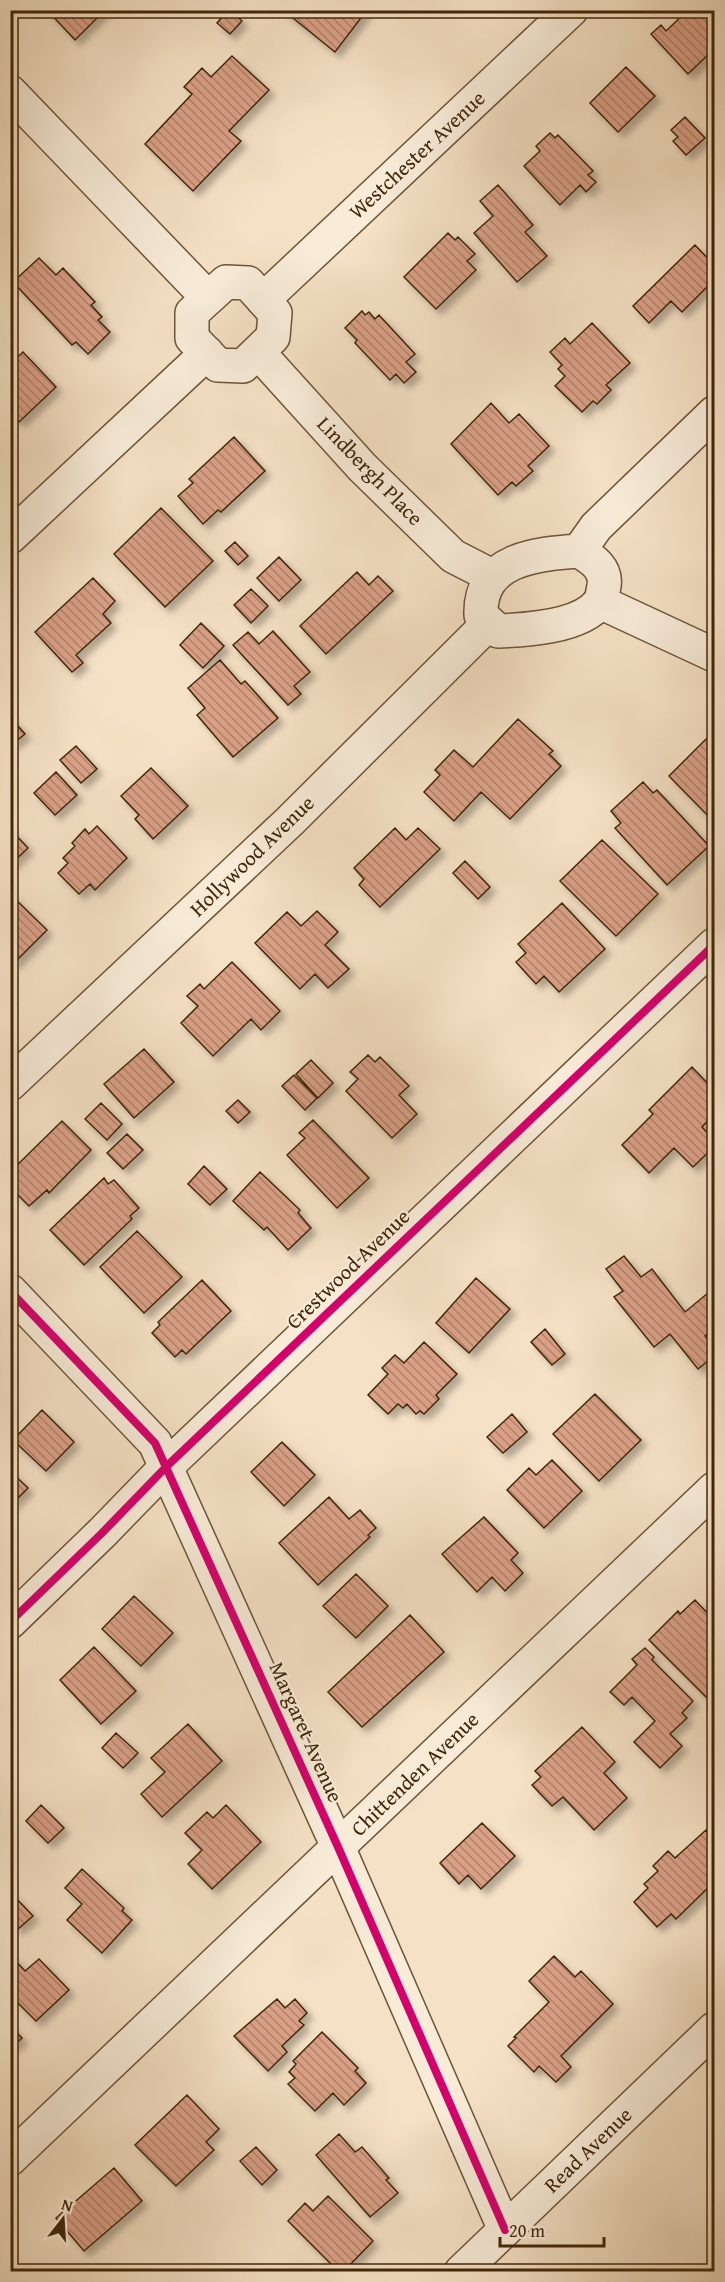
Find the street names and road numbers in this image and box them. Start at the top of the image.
street label: Westchester Avenue [341,83,492,226]
street label: Lindbergh Place [310,409,431,532]
street label: Hollywood Avenue [182,788,321,924]
street label: Crestwood Avenue [279,1201,417,1336]
street label: Margaret Avenue [262,1657,351,1807]
street label: Chittenden Avenue [344,1704,486,1843]
street label: Read Avenue [537,2099,639,2200]

